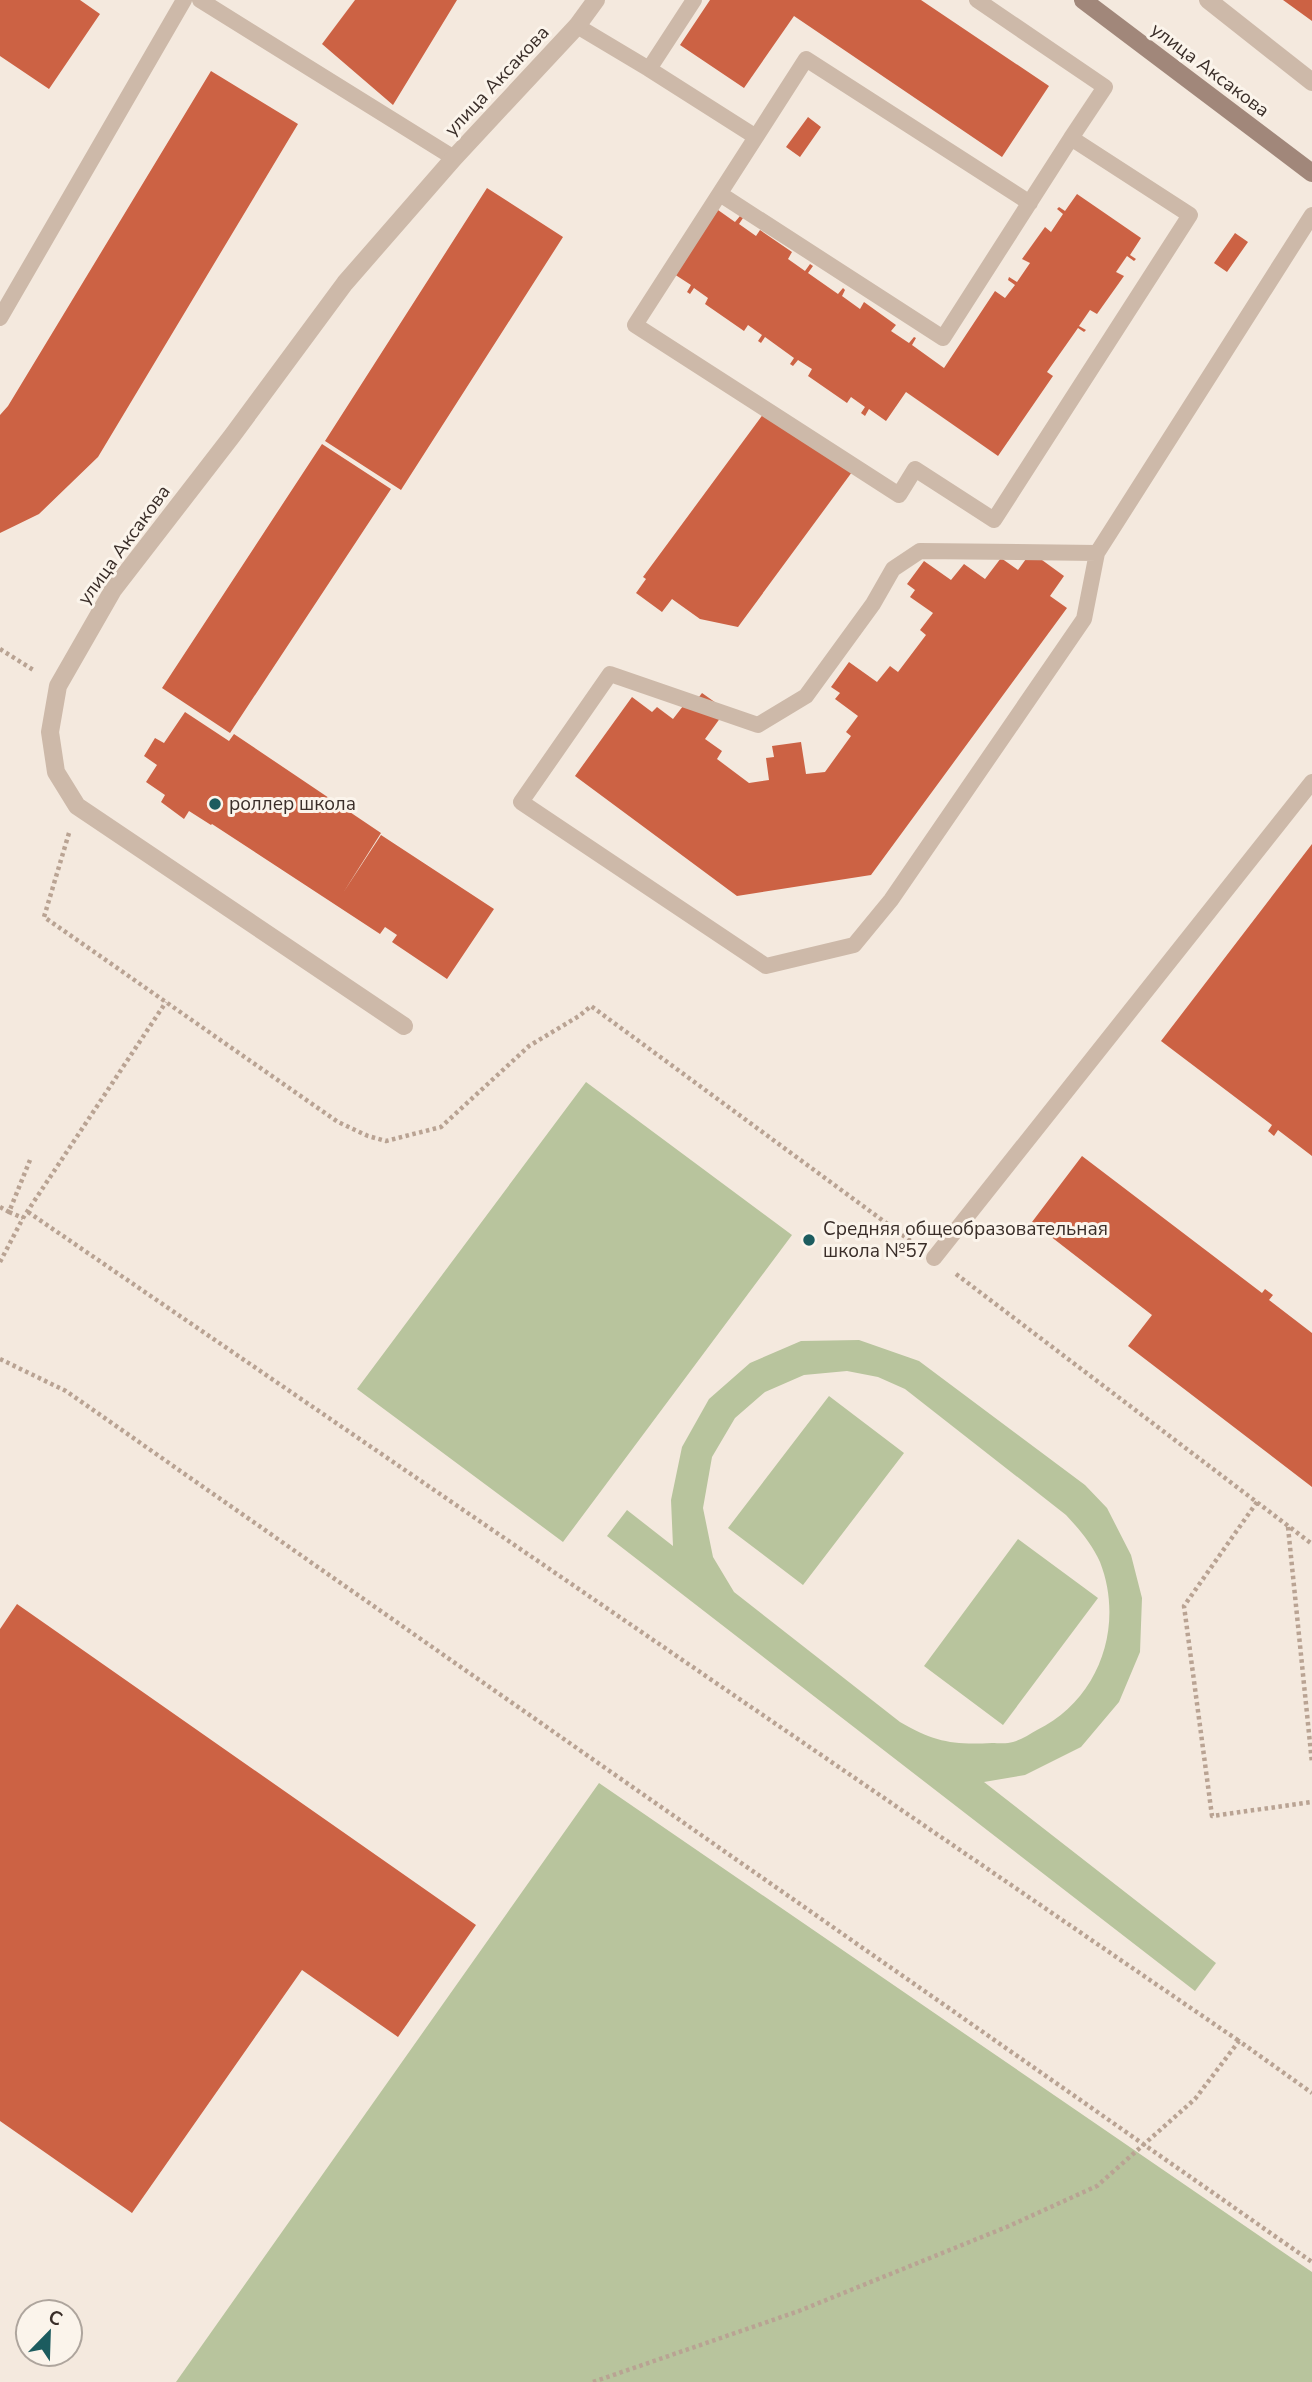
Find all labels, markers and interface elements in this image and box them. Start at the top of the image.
street label: улица Аксакова [1145,17,1275,123]
street label: улица Аксакова [439,20,555,142]
street label: улица Аксакова [72,480,176,610]
place label: роллер школа [229,791,356,817]
marker: роллер школа [207,796,223,812]
place label: Средняя общеобразовательная школа №57 [823,1216,1108,1264]
marker: Средняя общеобразовательная школа №57 [801,1232,817,1248]
north arrow [14,2298,84,2368]
text: С [44,2304,66,2333]

